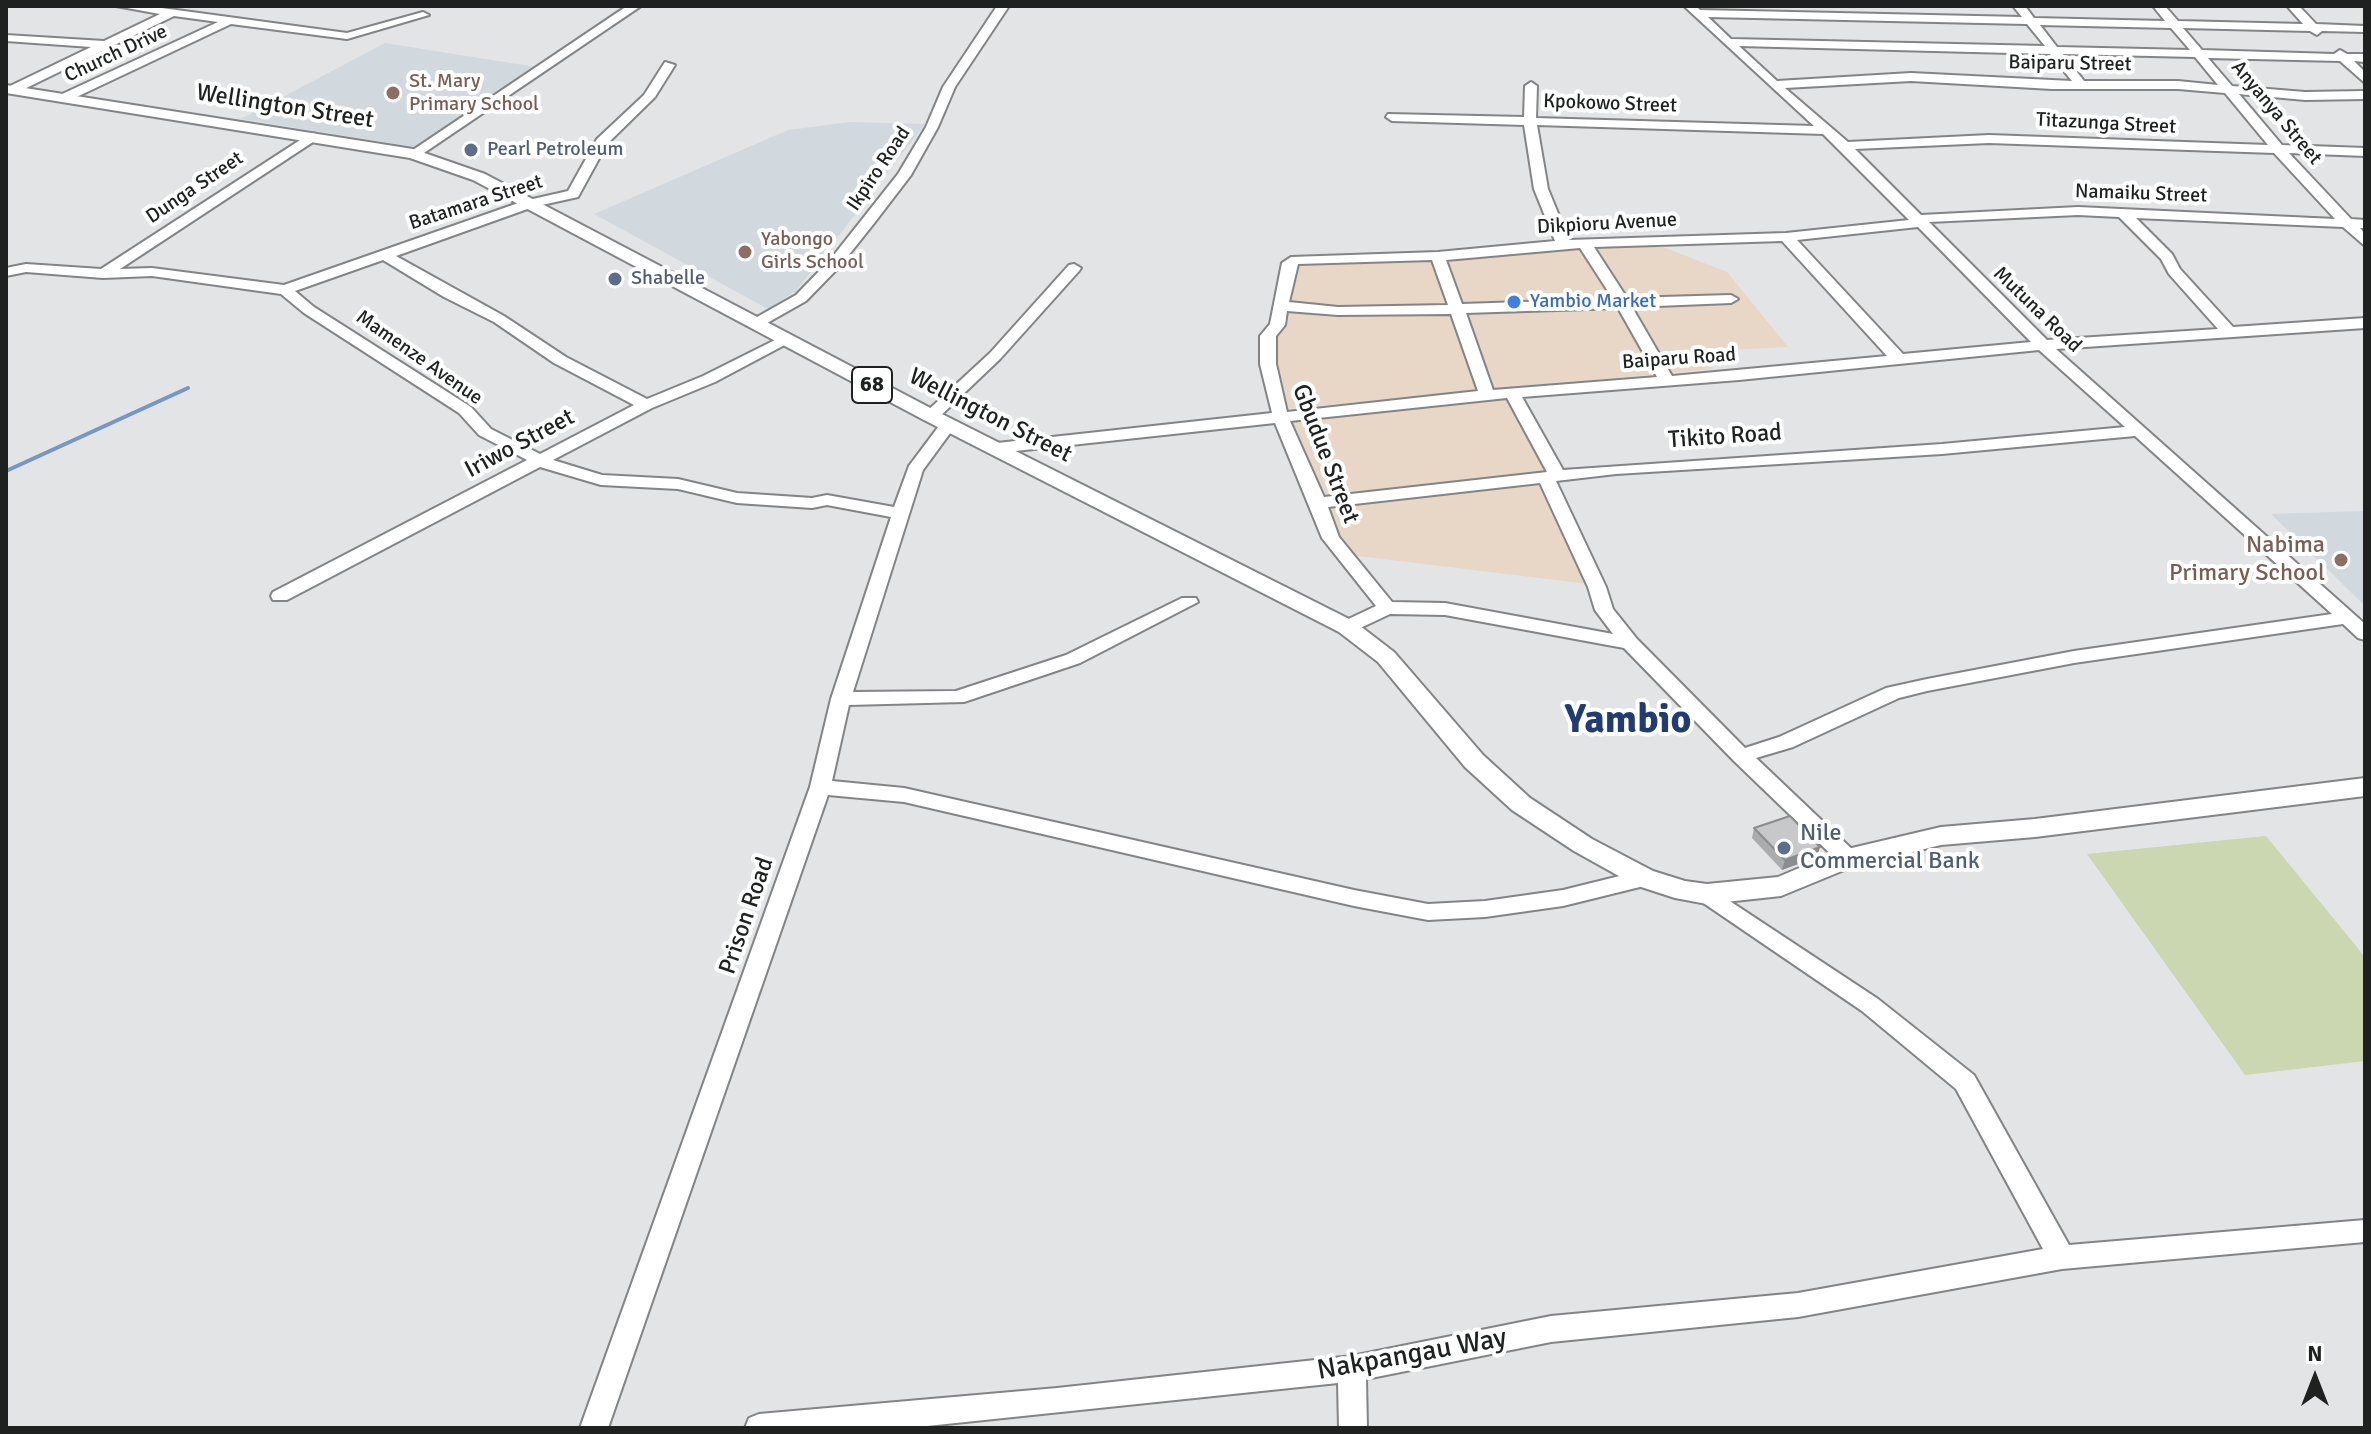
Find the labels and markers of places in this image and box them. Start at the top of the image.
place label: St. Mary Primary School [409,70,539,117]
marker: St. Mary Primary School [384,84,402,102]
place label: Pearl Petroleum [487,138,623,162]
marker: Pearl Petroleum [462,141,480,159]
place label: Yabongo Girls School [761,228,864,275]
marker: Yabongo Girls School [736,243,754,261]
place label: Shabelle [631,267,705,291]
marker: Shabelle [606,270,624,288]
place label: Yambio Market [1530,290,1656,314]
marker: Yambio Market [1505,293,1523,311]
place label: Nabima Primary School [2169,532,2325,588]
marker: Nabima Primary School [2332,551,2350,569]
place label: Nile Commercial Bank [1800,820,1980,876]
marker: Nile Commercial Bank [1775,839,1793,857]

